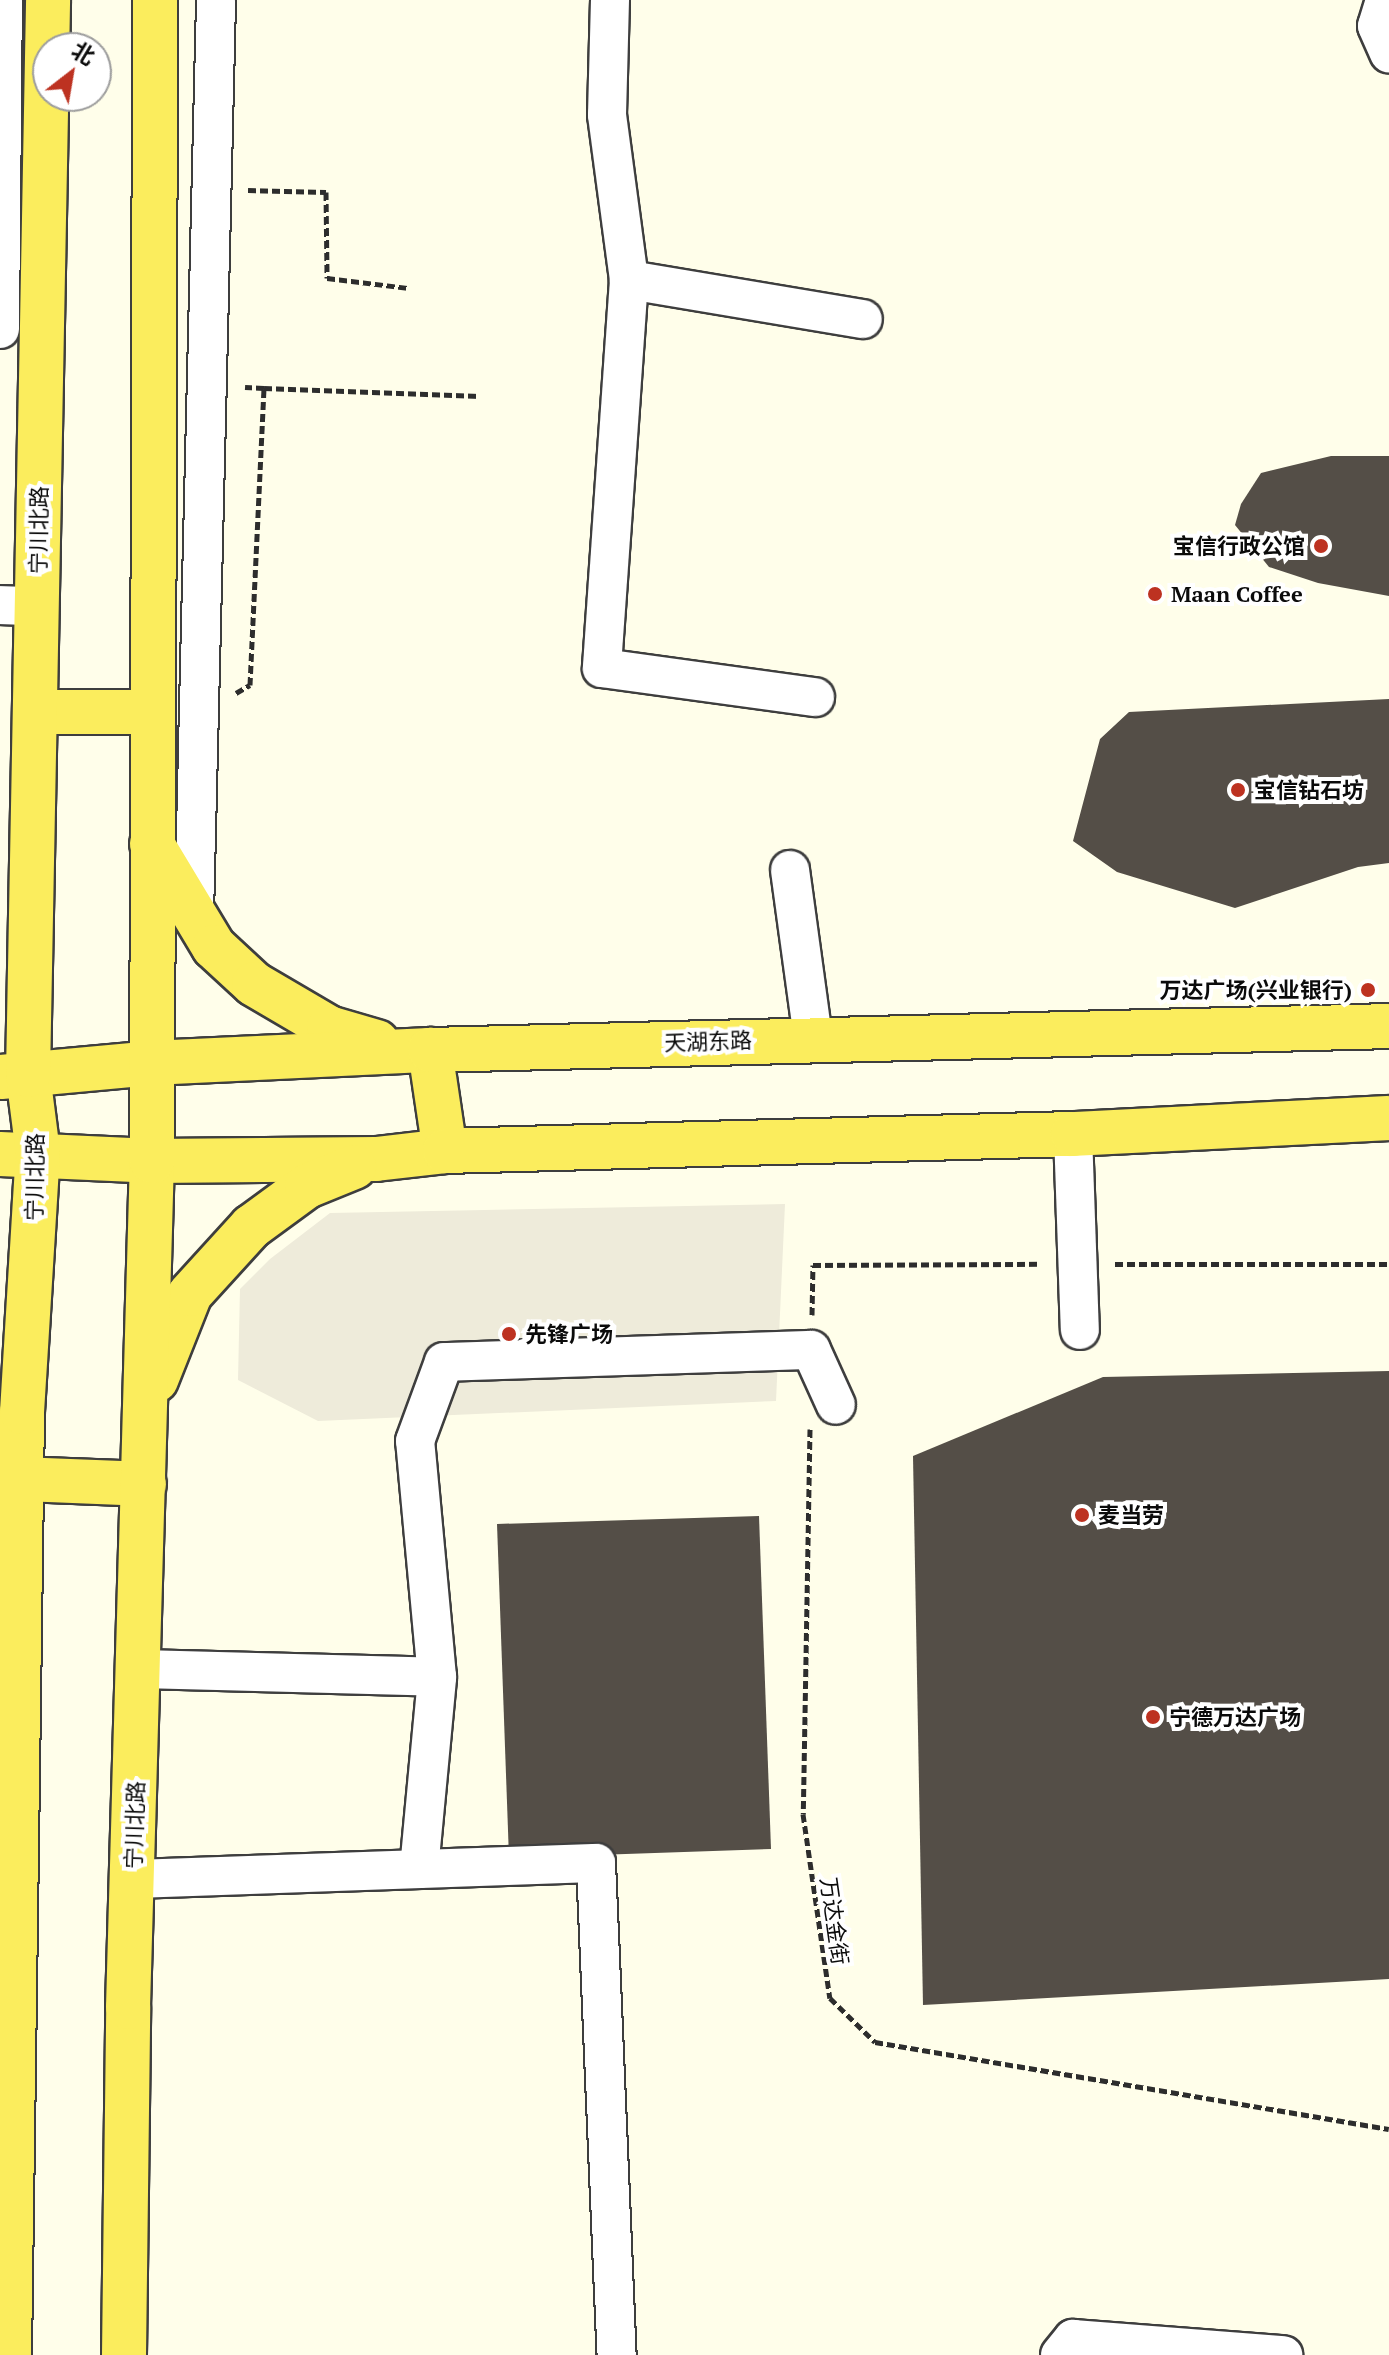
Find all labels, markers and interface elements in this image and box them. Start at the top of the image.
north arrow [32,32,112,112]
text: 北 [67,35,100,71]
street label: 宁川北路 [24,486,52,574]
place label: 宝信行政公馆 [1173,533,1305,559]
marker: 宝信行政公馆 [1312,537,1330,555]
place label: Maan Coffee [1171,581,1303,607]
marker: Maan Coffee [1146,585,1164,603]
place label: 宝信钻石坊 [1254,777,1364,803]
marker: 宝信钻石坊 [1229,781,1247,799]
place label: 万达广场(兴业银行) [1160,977,1352,1003]
marker: 万达广场(兴业银行) [1359,981,1377,999]
street label: 天湖东路 [664,1026,752,1056]
street label: 宁川北路 [20,1133,48,1221]
place label: 先锋广场 [525,1321,613,1347]
marker: 先锋广场 [500,1325,518,1343]
place label: 麦当劳 [1098,1502,1164,1528]
marker: 麦当劳 [1073,1506,1091,1524]
place label: 宁德万达广场 [1169,1704,1301,1730]
marker: 宁德万达广场 [1144,1708,1162,1726]
street label: 宁川北路 [119,1781,149,1869]
street label: 万达金街 [816,1876,854,1966]

